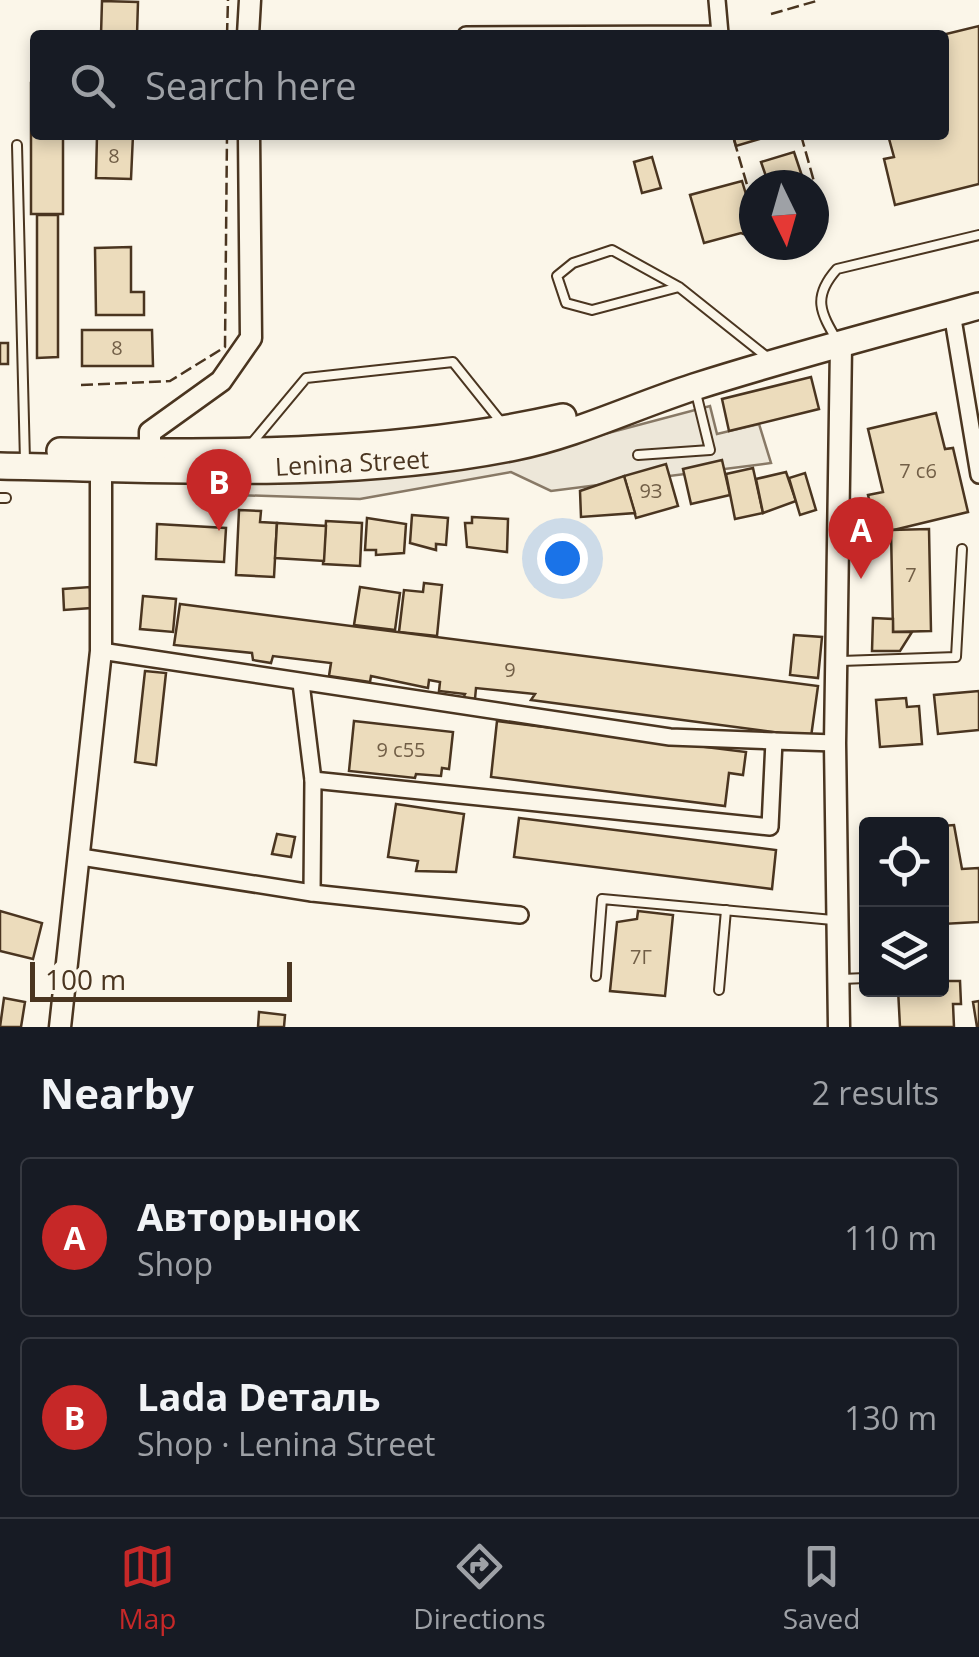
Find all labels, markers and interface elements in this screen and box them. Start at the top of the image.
search box [30,30,949,140]
icon: search [65,58,120,113]
text: Search here [145,59,357,111]
house number: 8 [108,142,120,169]
north arrow [739,170,829,260]
house number: 8 [111,334,123,361]
street label: Lenina Street [274,441,430,483]
pin: B [186,448,252,531]
house number: 7 с6 [899,457,937,484]
house number: 9З [639,477,663,504]
pin: A [828,496,894,579]
your location [537,533,588,584]
house number: 7 [905,561,917,588]
house number: 9 [504,656,516,683]
house number: 9 с55 [376,736,426,763]
map controls [859,817,949,997]
button: locate [859,817,949,907]
button: layers [859,907,949,997]
house number: 7Г [630,943,652,970]
scale bar [30,957,292,1001]
text: 100 m [45,960,126,998]
text: Nearby [40,1064,194,1121]
text: 2 results [812,1071,939,1114]
text: Авторынок [137,1190,360,1242]
text: A [63,1216,86,1259]
text: 110 m [844,1216,937,1259]
text: Shop [137,1242,213,1285]
text: Lada Dеталь [137,1370,381,1422]
text: B [64,1396,85,1439]
text: 130 m [844,1396,937,1439]
text: Shop · Lenina Street [137,1422,436,1465]
tab: Map [118,1539,176,1637]
tab: Directions [413,1539,546,1637]
tab: Saved [783,1539,860,1637]

